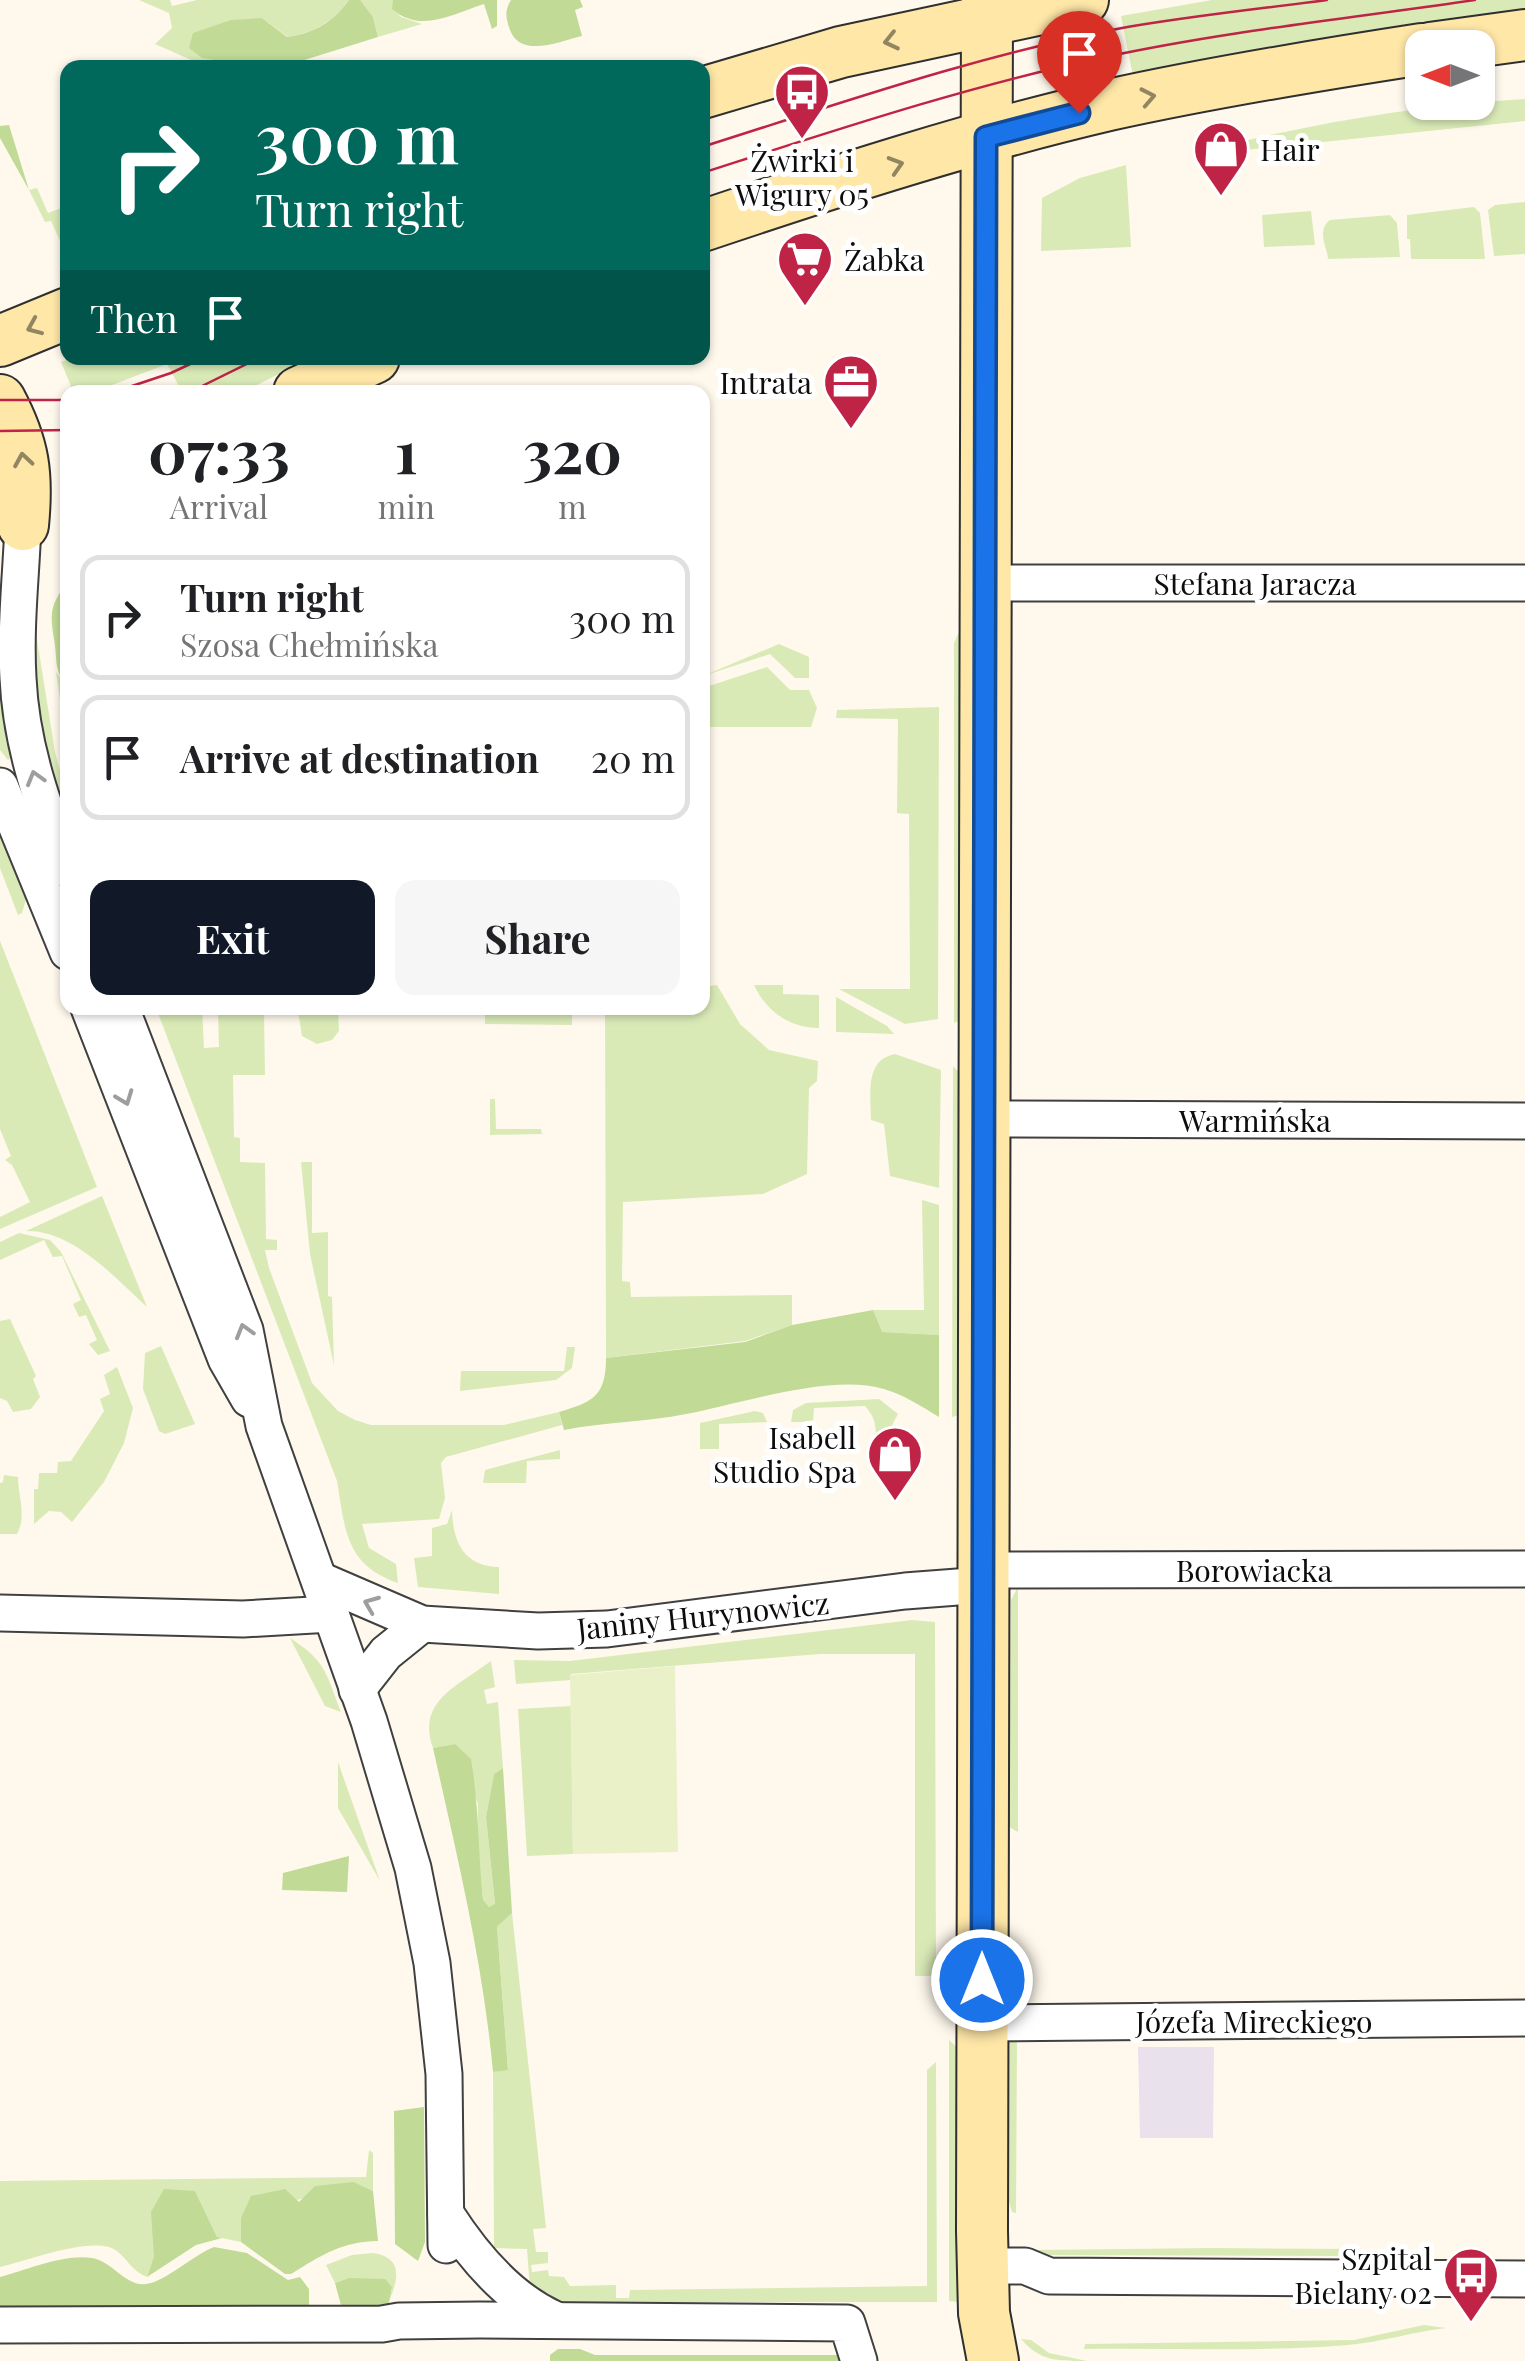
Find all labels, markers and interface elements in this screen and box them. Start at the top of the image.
pin [1037,11,1122,114]
icon: arrive [1052,26,1107,81]
one-way arrow [883,29,900,50]
north arrow [1405,30,1495,120]
map controls [1405,30,1495,120]
bus stop icon: Żwirki i Wigury 05 [772,62,832,141]
text: 300 m [255,88,459,182]
one-way arrow [1140,88,1157,109]
icon: right [90,100,220,230]
shop icon: Hair [1191,119,1251,198]
place label: Hair [1260,129,1320,169]
place label: Żwirki i Wigury 05 [734,140,869,214]
one-way arrow [886,156,903,176]
text: Turn right [255,178,463,238]
supermarket icon: Żabka [775,229,835,308]
place label: Żabka [844,239,925,279]
icon: arrive [198,290,253,345]
text: Then [90,292,178,343]
one-way arrow [26,315,44,335]
office icon: Intrata [821,352,881,431]
place label: Intrata [719,362,812,402]
text: 07:33 [148,409,290,489]
text: 1 [395,409,418,489]
text: 320 [523,409,622,489]
one-way arrow [13,452,34,468]
text: Arrival [170,484,268,527]
text: min [378,484,435,527]
text: m [558,484,587,527]
street label: Stefana Jaracza [1153,563,1357,603]
text: Turn right [180,571,364,622]
icon: right [95,590,150,645]
text: 300 m [569,592,675,643]
text: Szosa Chełmińska [180,622,438,665]
icon: arrive [95,730,150,785]
text: Arrive at destination [180,732,539,783]
text: 20 m [591,732,675,783]
one-way arrow [26,770,47,787]
button: Exit [90,880,375,995]
button: Share [395,880,680,995]
one-way arrow [113,1089,133,1106]
street label: Warmińska [1178,1100,1331,1140]
one-way arrow [235,1323,256,1340]
place label: Isabell Studio Spa [713,1417,856,1491]
shop icon: Isabell Studio Spa [865,1424,925,1503]
street label: Borowiacka [1176,1550,1332,1590]
street label: Janiny Hurynowicz [574,1582,831,1648]
one-way arrow [363,1595,380,1615]
position arrow [930,1928,1034,2032]
street label: Józefa Mireckiego [1134,2001,1373,2041]
place label: Szpital Bielany 02 [1294,2238,1432,2312]
bus stop icon: Szpital Bielany 02 [1441,2245,1501,2324]

